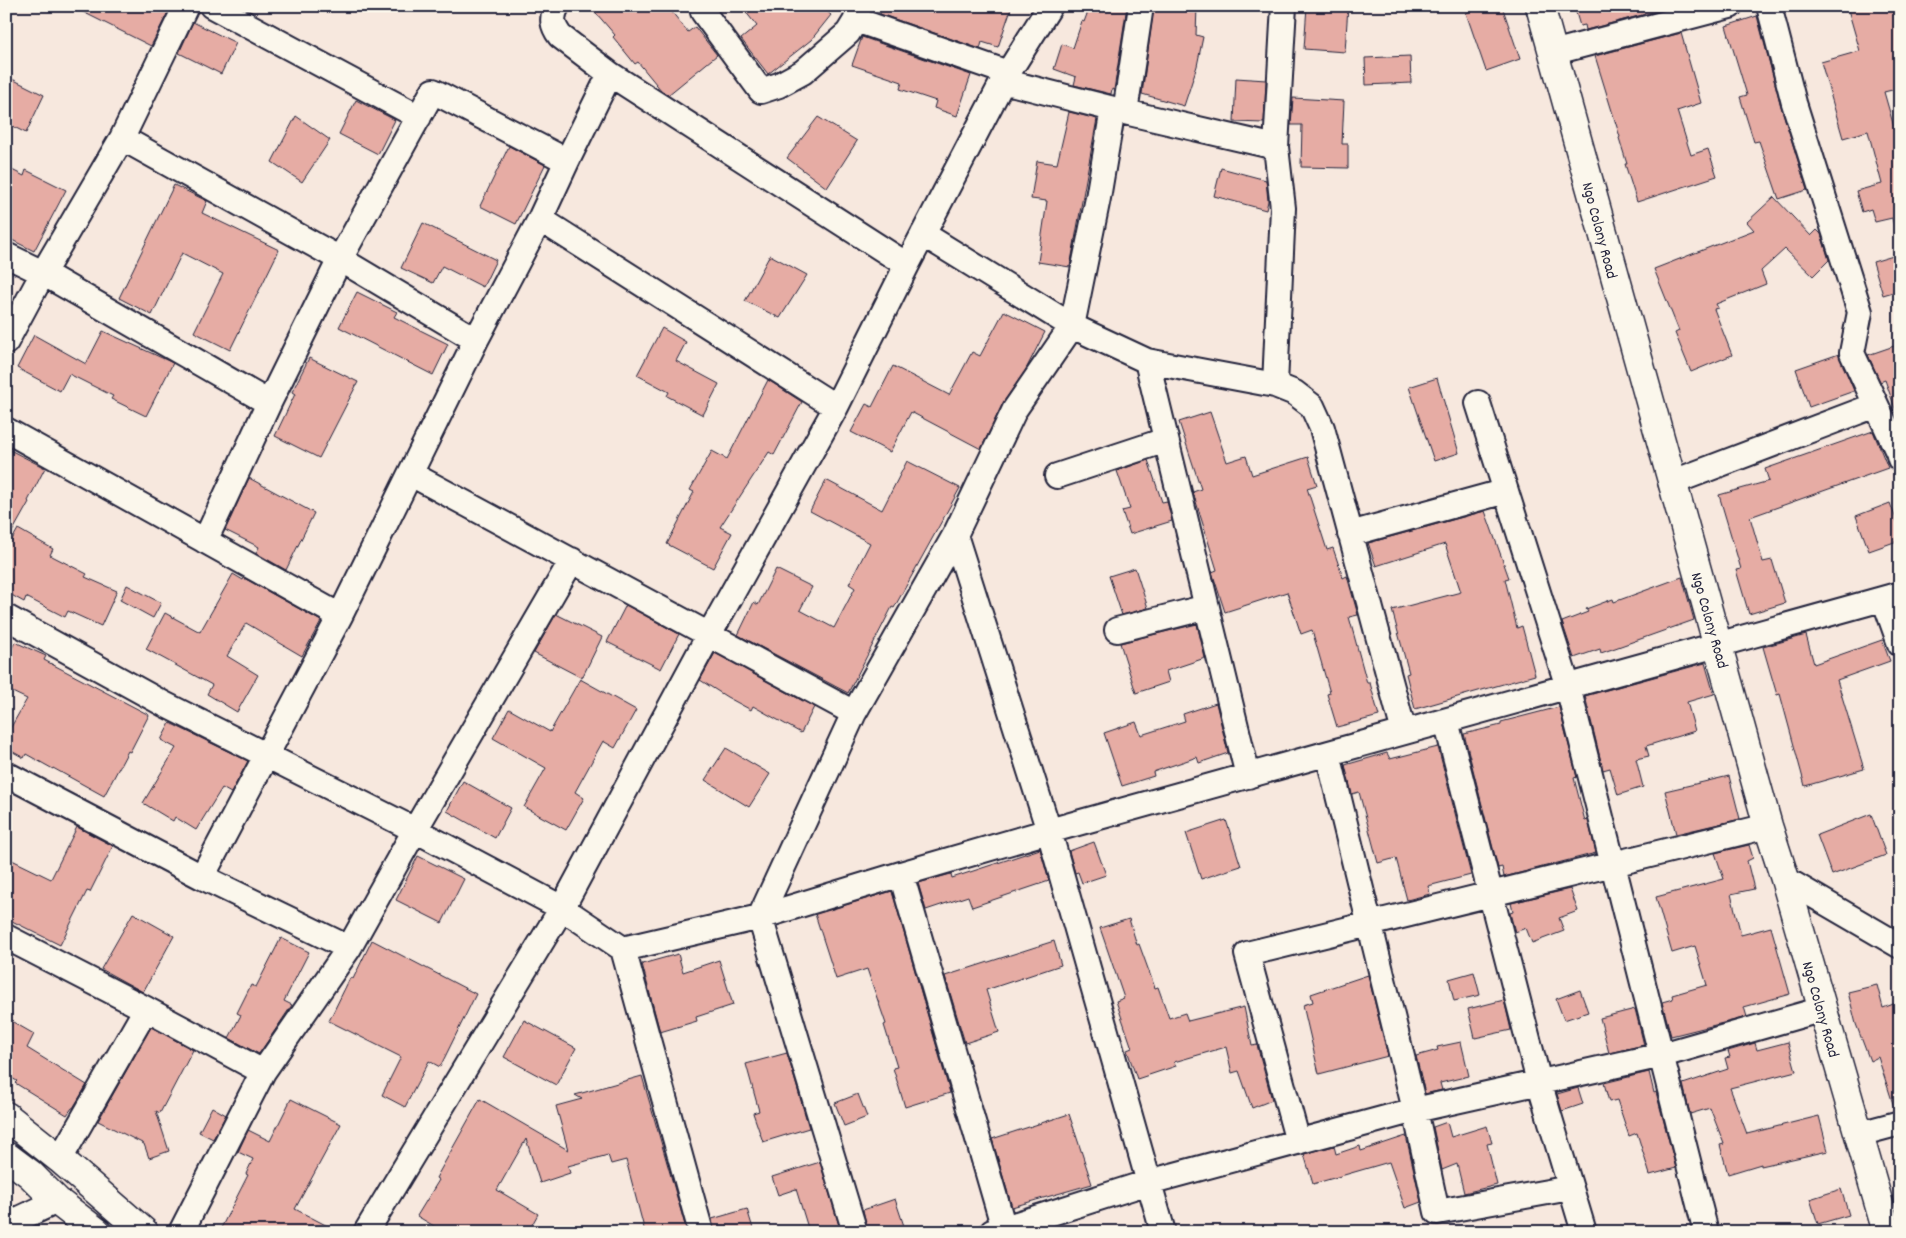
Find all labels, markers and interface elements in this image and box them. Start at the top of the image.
street label: Ngo Colony Road [1575,180,1623,281]
street label: Ngo Colony Road [1684,570,1733,671]
street label: Ngo Colony Road [1795,959,1844,1060]

